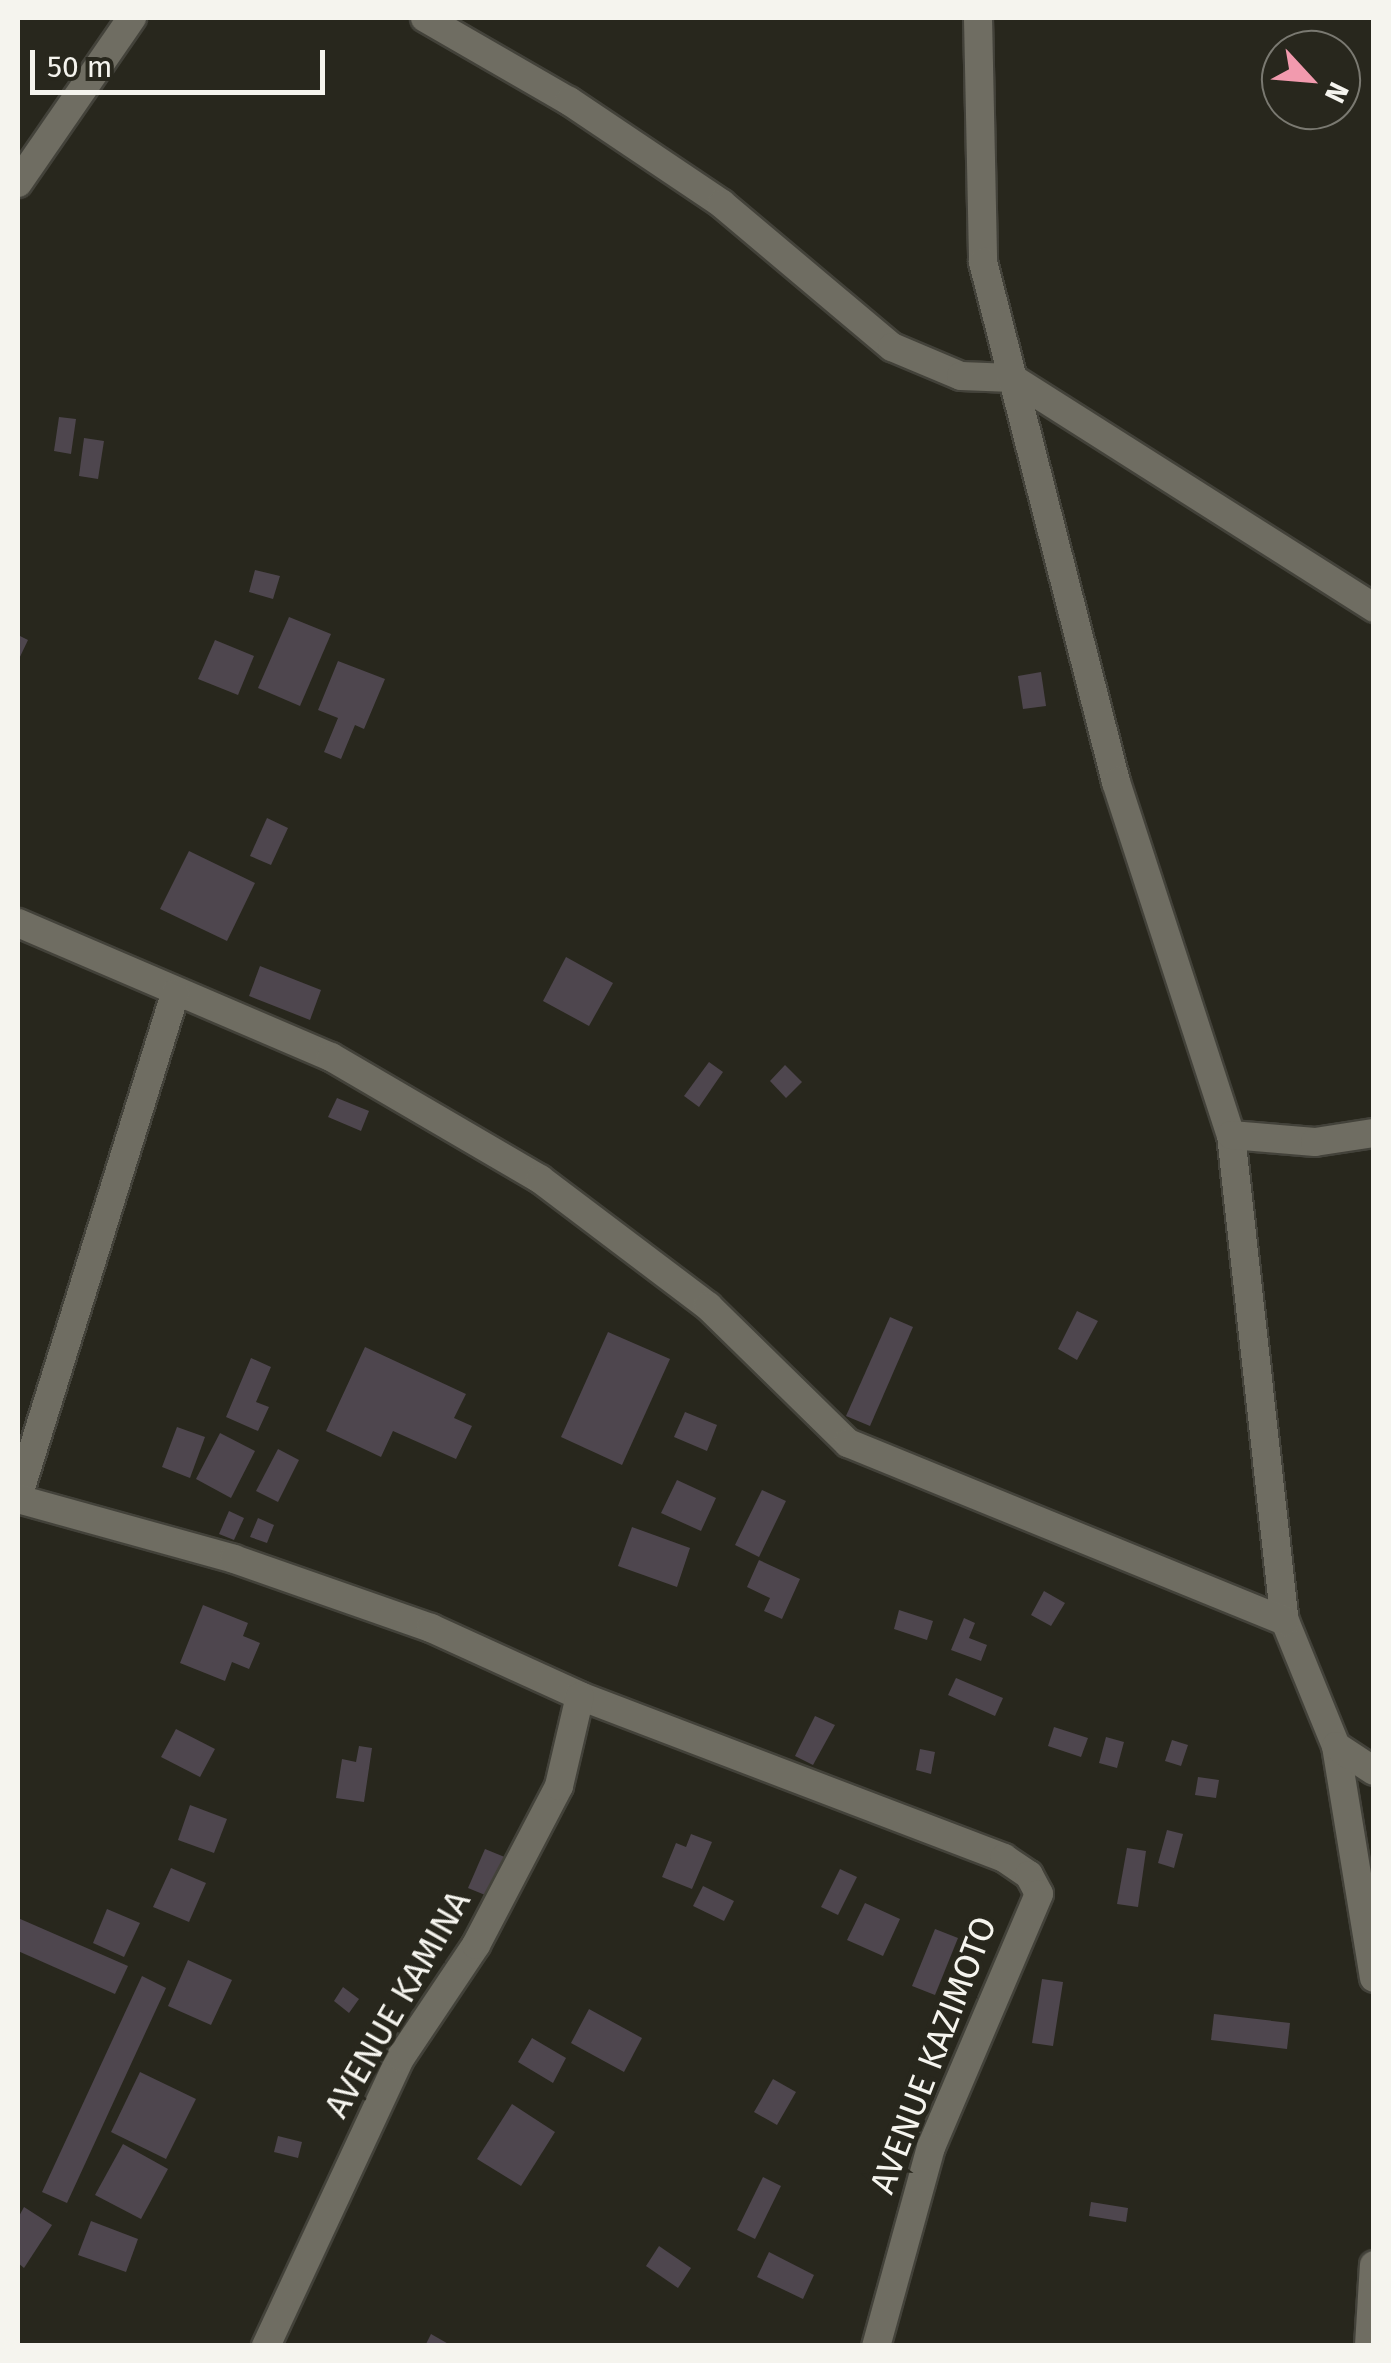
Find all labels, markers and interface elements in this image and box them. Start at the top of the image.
scale bar [35,30,330,92]
north arrow [1261,30,1361,130]
text: 50 m [47,49,112,85]
text: N [1318,77,1356,108]
street label: AVENUE KAMINA [315,1883,479,2125]
street label: AVENUE KAZIMOTO [861,1911,1005,2199]

